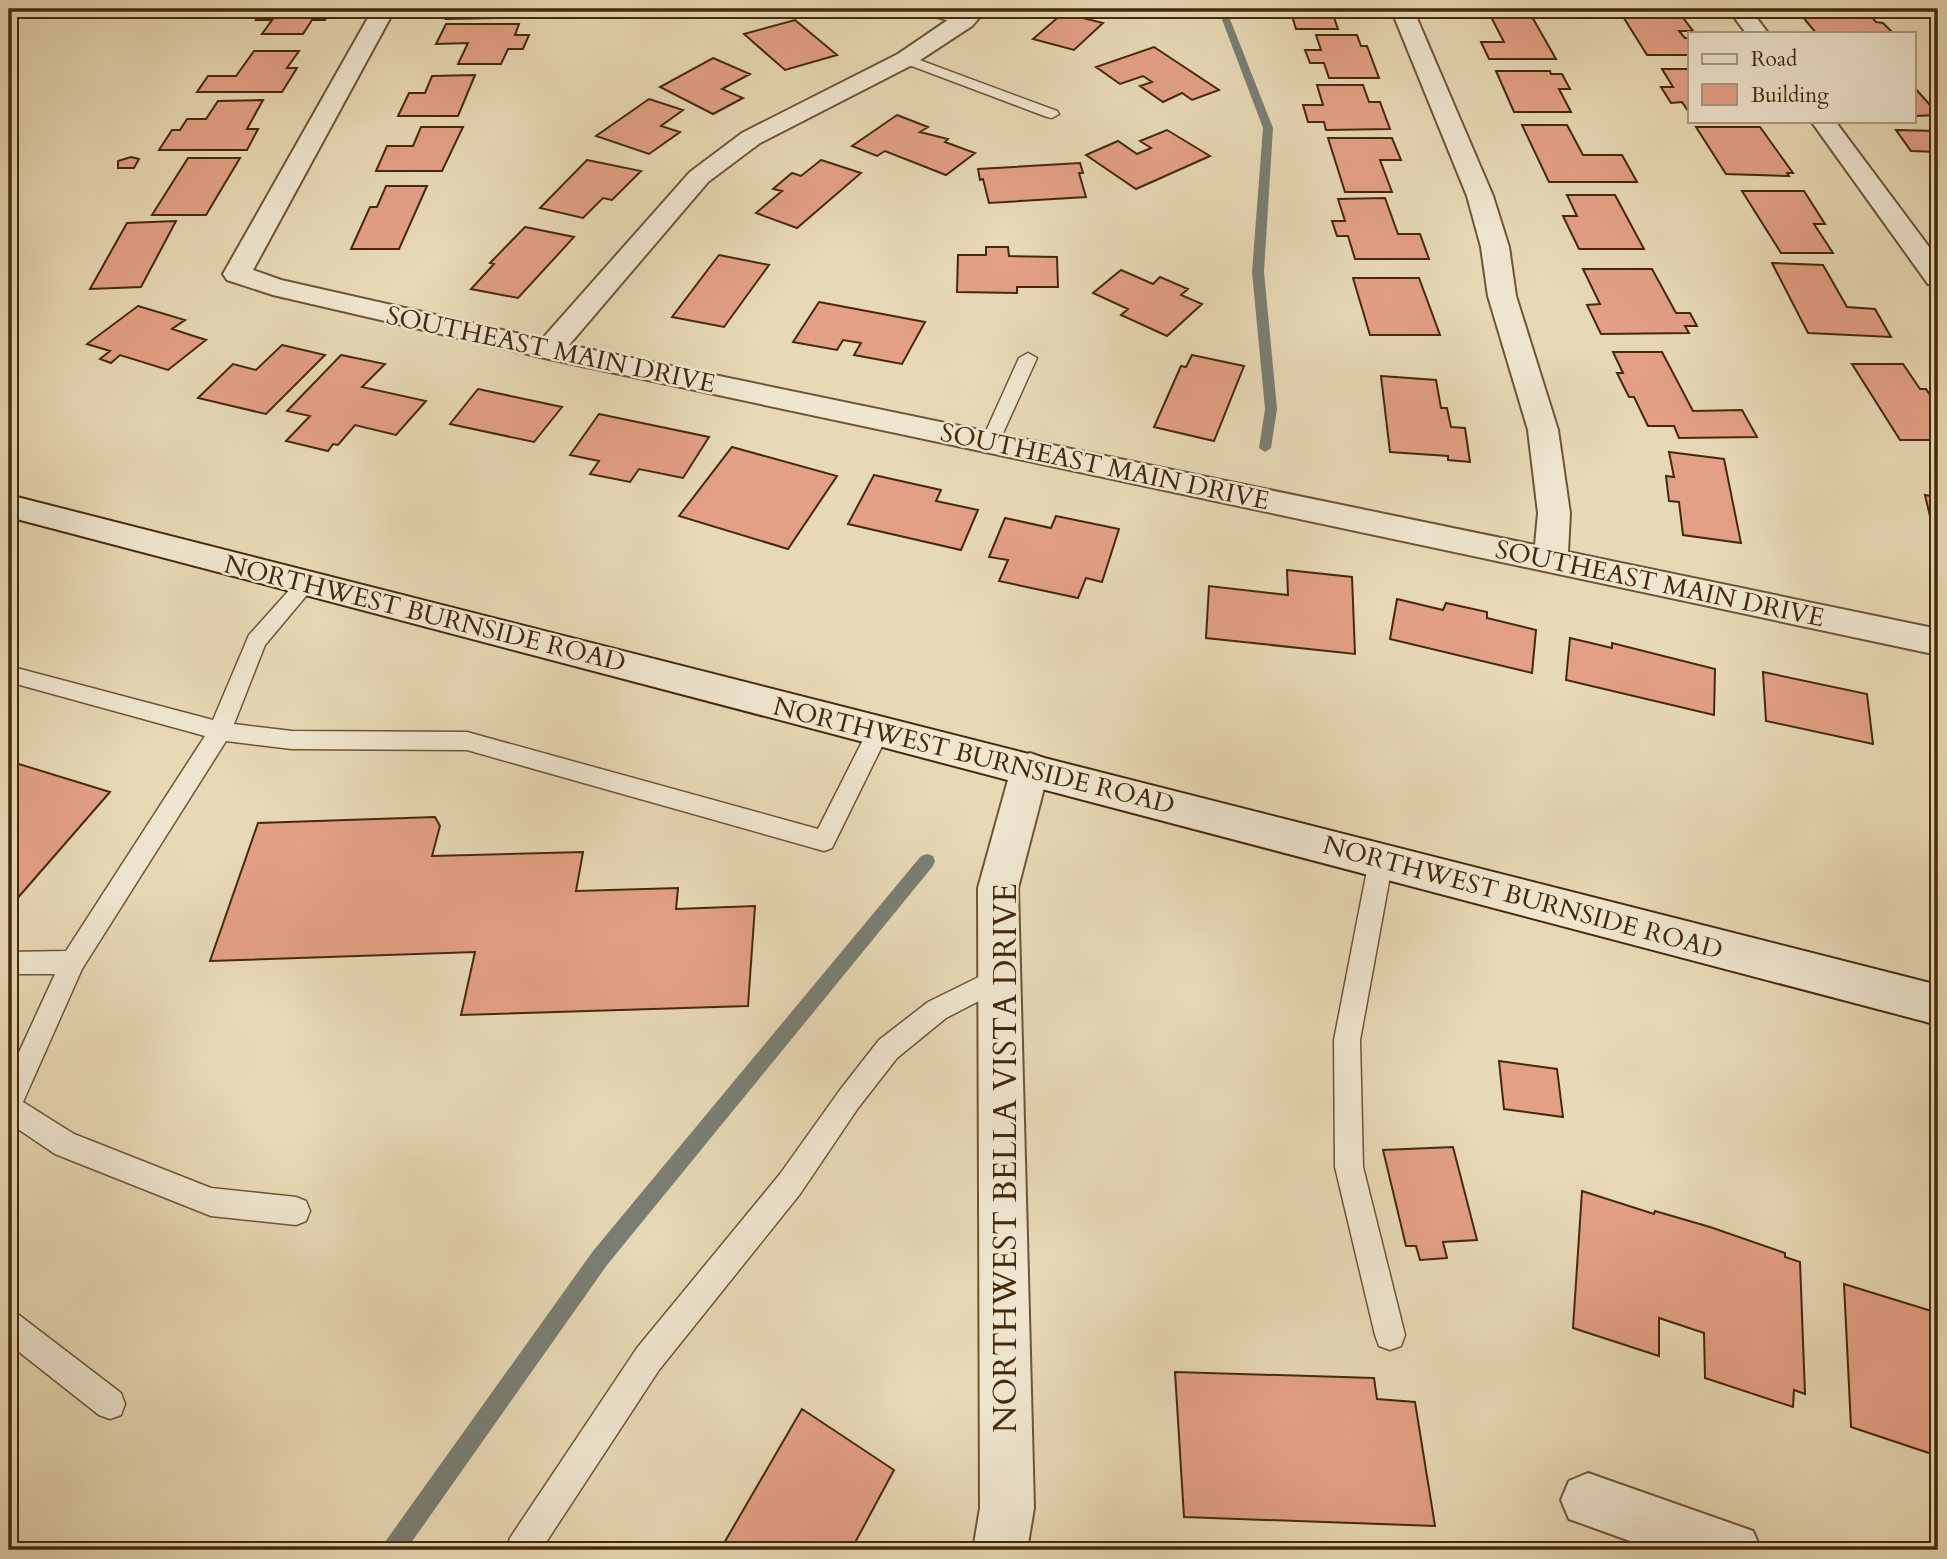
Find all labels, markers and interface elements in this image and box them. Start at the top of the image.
legend [1688,32,1916,122]
text: Road [1751,45,1797,74]
text: Building [1751,81,1829,110]
street label: SOUTHEAST MAIN DRIVE [383,298,719,401]
street label: SOUTHEAST MAIN DRIVE [937,415,1273,518]
street label: SOUTHEAST MAIN DRIVE [1492,532,1828,635]
street label: NORTHWEST BURNSIDE ROAD [220,547,629,680]
street label: NORTHWEST BURNSIDE ROAD [769,689,1178,822]
street label: NORTHWEST BURNSIDE ROAD [1319,827,1727,968]
street label: NORTHWEST BELLA VISTA DRIVE [984,883,1028,1433]

